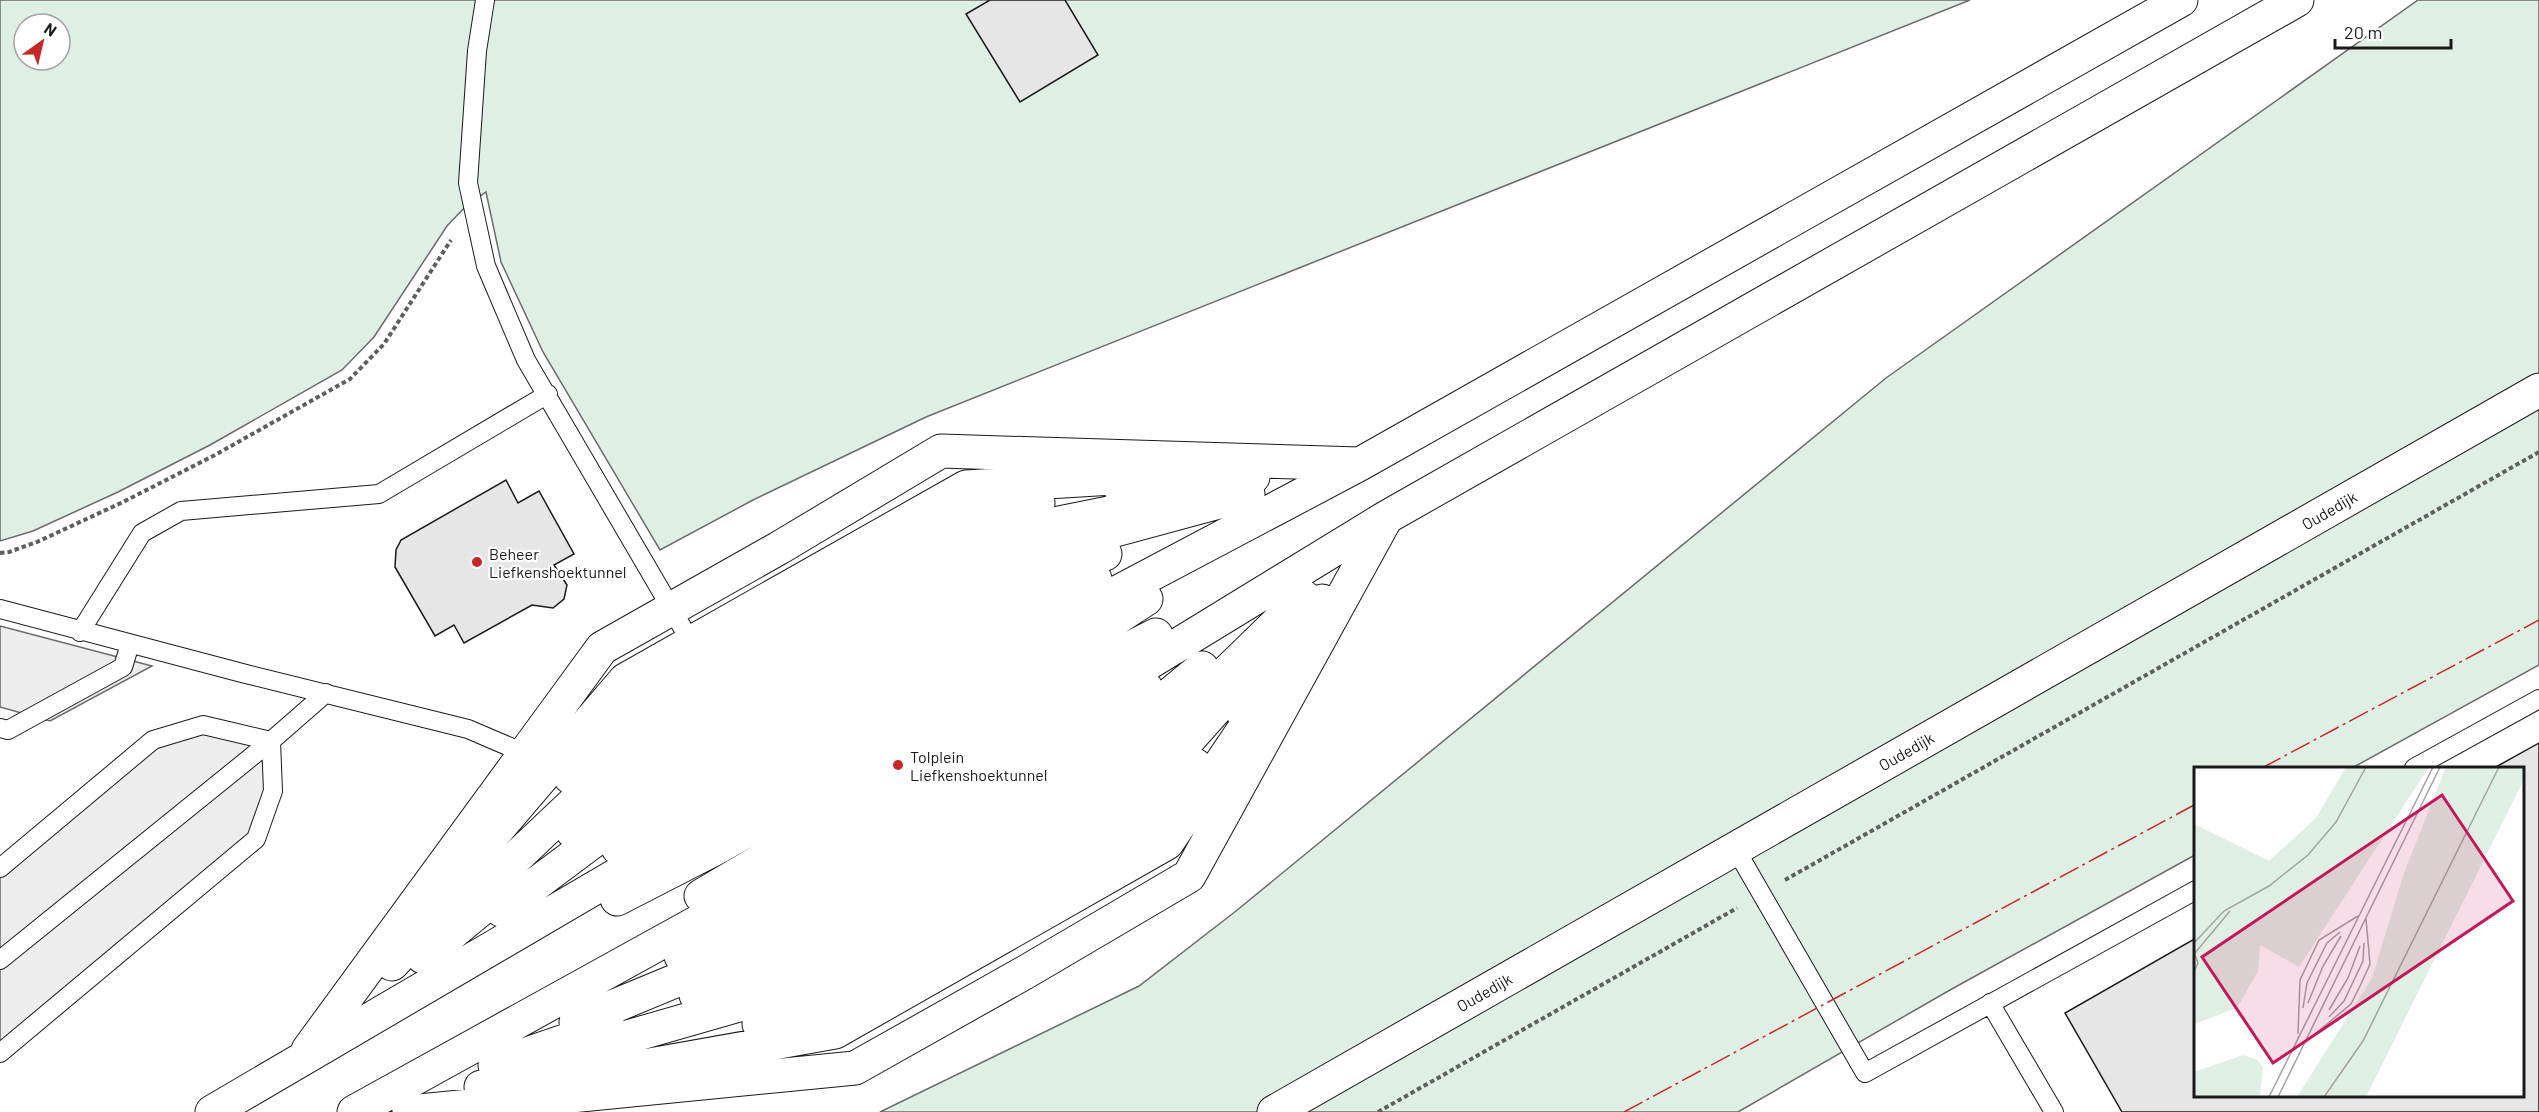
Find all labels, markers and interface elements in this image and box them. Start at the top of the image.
north arrow [12,12,72,72]
scale bar [2335,12,2450,50]
text: N [41,18,60,40]
text: 20 m [2344,21,2382,43]
street label: Oudedijk [2298,487,2360,533]
place label: Beheer Liefkenshoektunnel [489,544,626,581]
marker: Beheer Liefkenshoektunnel [470,555,484,569]
street label: Oudedijk [1875,728,1937,774]
place label: Tolplein Liefkenshoektunnel [910,747,1047,784]
marker: Tolplein Liefkenshoektunnel [891,758,905,772]
inset map [2194,767,2524,1097]
street label: Oudedijk [1453,969,1515,1015]

